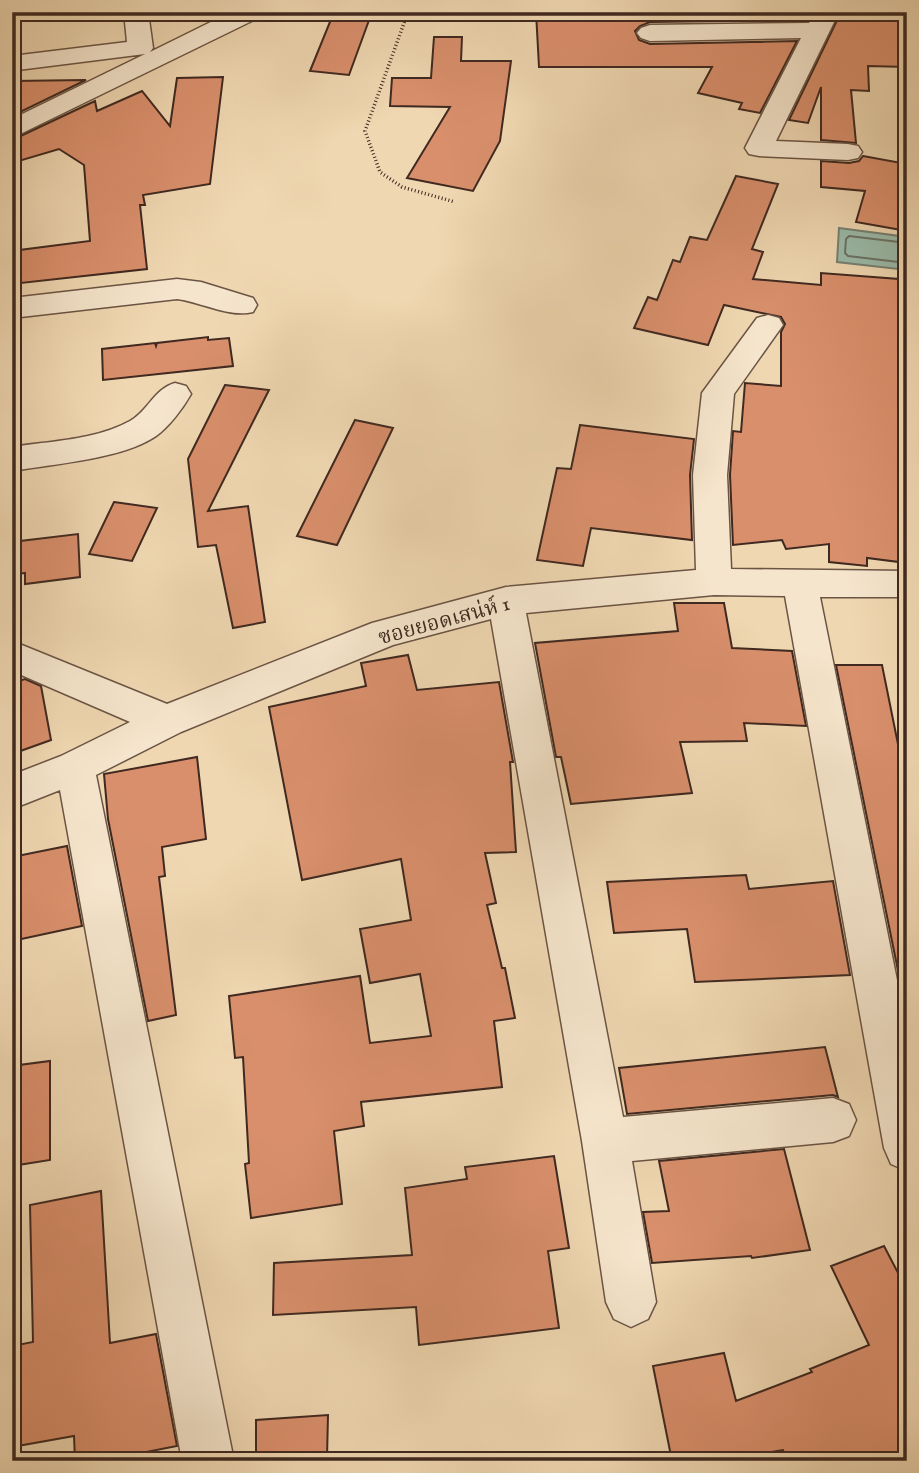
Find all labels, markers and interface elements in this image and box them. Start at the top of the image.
street label: ซอยยอดเสน่ห์ 1 [375,590,513,652]

